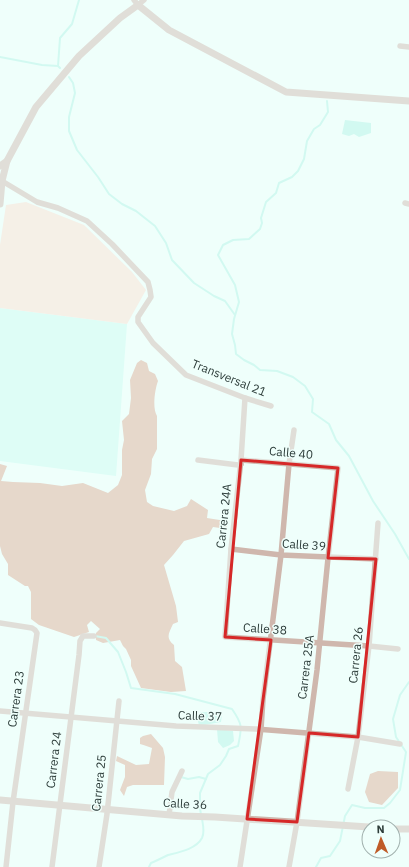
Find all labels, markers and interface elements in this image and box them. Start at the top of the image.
street label: Transversal 21 [190,356,269,399]
street label: Calle 40 [268,443,314,462]
street label: Carrera 24A [213,483,234,549]
street label: Calle 39 [281,535,327,554]
street label: Calle 38 [242,619,288,638]
street label: Carrera 26 [345,626,366,684]
street label: Carrera 25A [294,634,317,700]
street label: Carrera 23 [4,670,27,728]
street label: Calle 37 [178,707,222,724]
street label: Carrera 24 [43,731,64,789]
street label: Carrera 25 [88,754,109,812]
street label: Calle 36 [163,795,207,812]
north arrow [361,819,401,859]
text: N [376,822,385,836]

